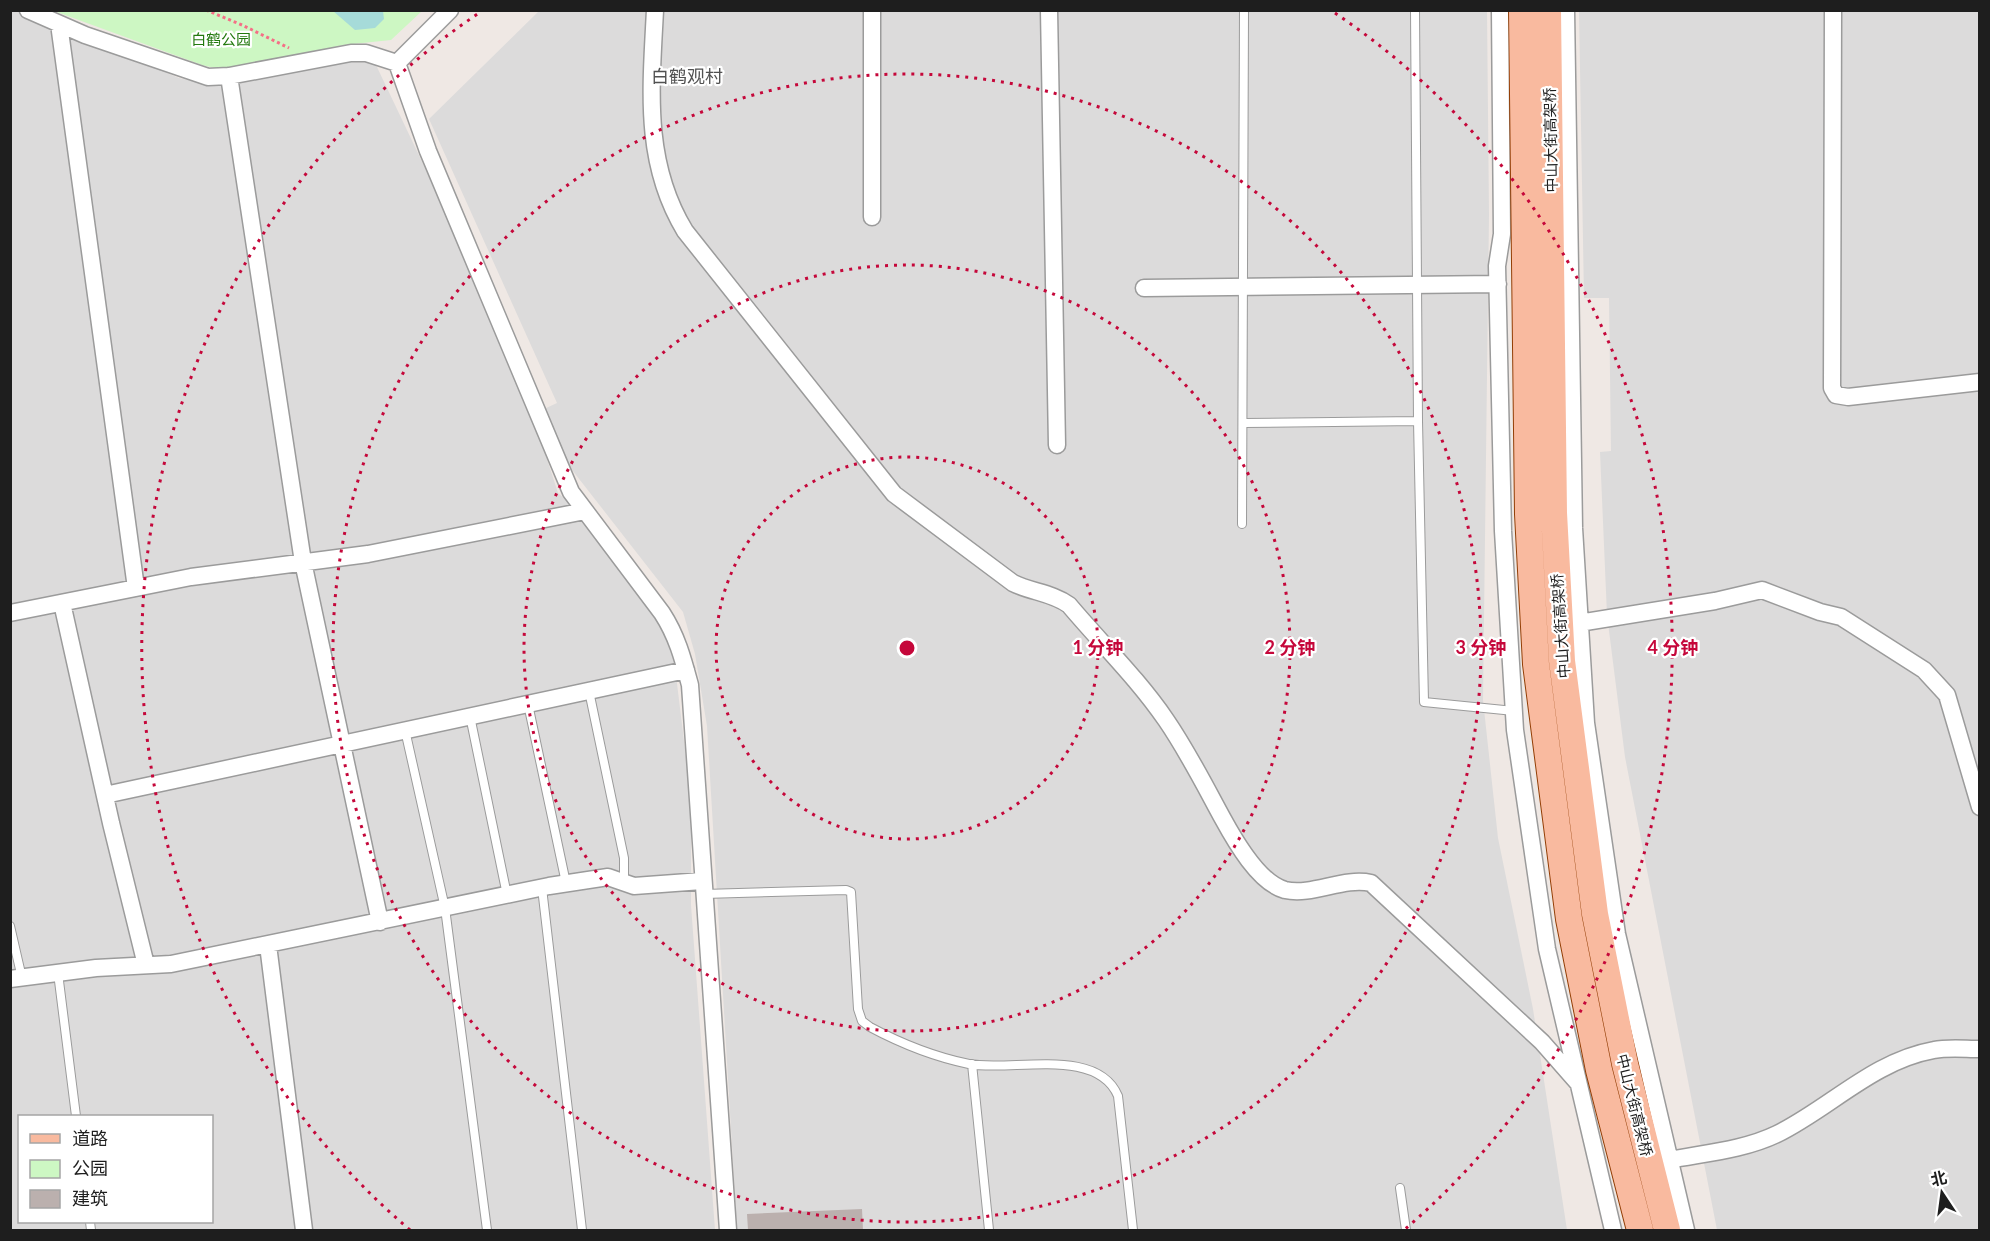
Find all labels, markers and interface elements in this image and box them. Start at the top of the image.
park label: 白鹤公园 [191,30,251,48]
district label: 白鹤观村 [651,65,723,87]
street label: 中山大街高架桥 [1540,87,1560,193]
street label: 中山大街高架桥 [1547,573,1573,679]
text: 1 分钟 [1073,636,1123,658]
text: 2 分钟 [1265,636,1315,658]
text: 3 分钟 [1456,636,1506,658]
text: 4 分钟 [1648,636,1698,658]
centre of rings [897,638,917,658]
street label: 中山大街高架桥 [1614,1052,1656,1158]
legend [18,1115,213,1223]
text: 道路 [72,1127,108,1149]
text: 公园 [72,1157,108,1179]
north arrow [1912,1163,1972,1223]
text: 北 [1929,1167,1948,1189]
text: 建筑 [72,1187,108,1209]

